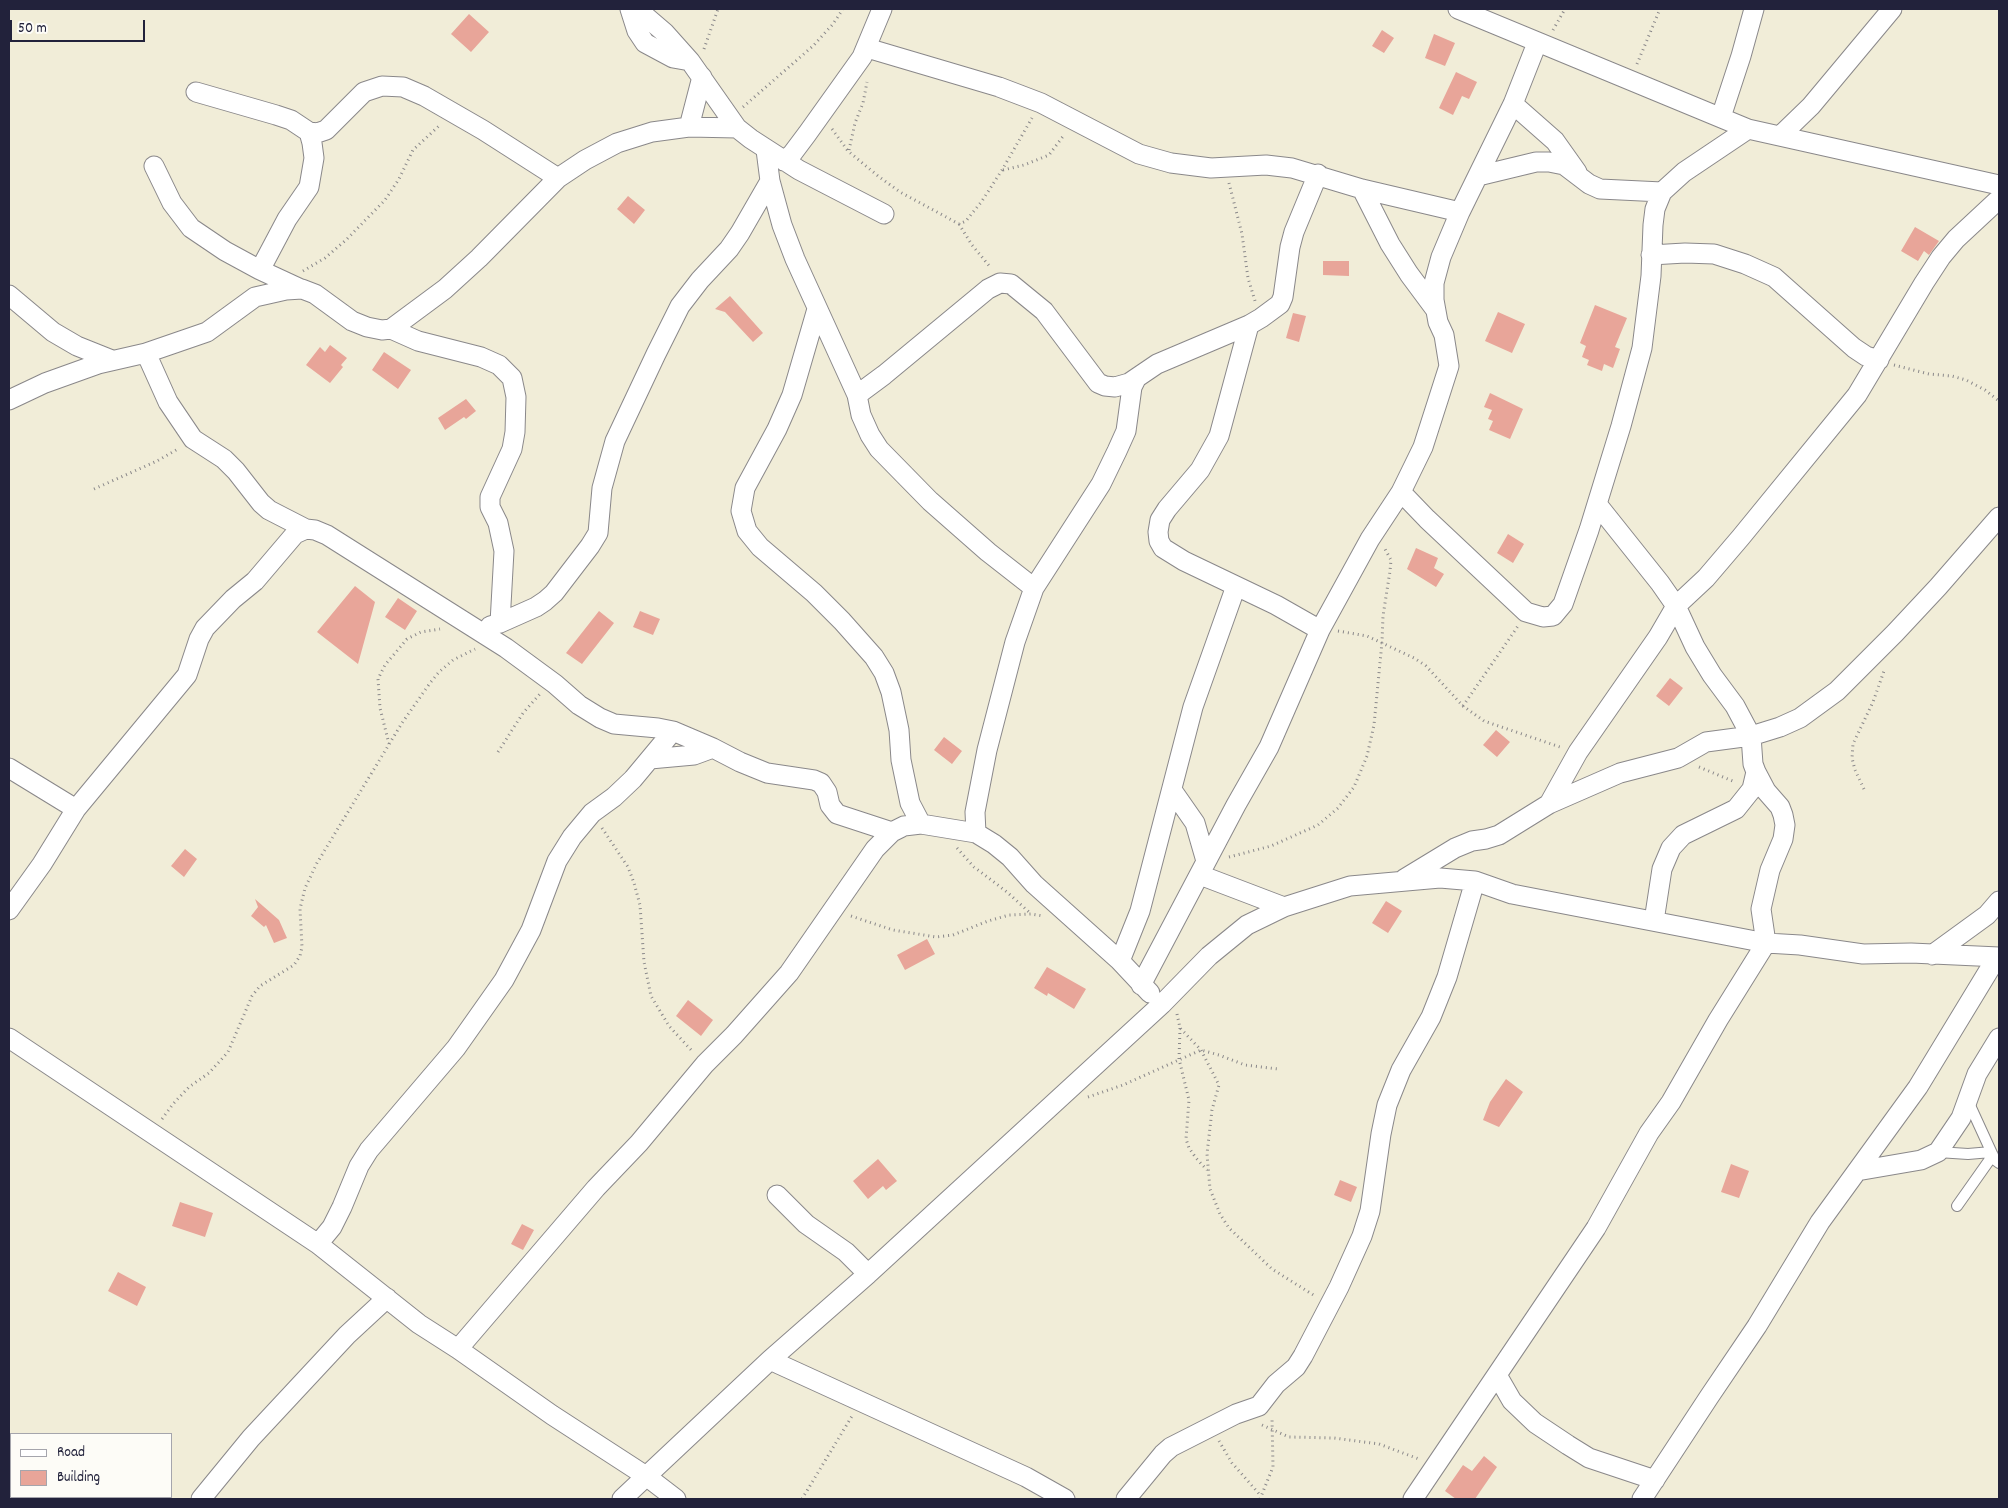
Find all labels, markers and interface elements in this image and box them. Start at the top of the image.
scale bar [12,10,148,42]
text: 50 m [18,18,47,40]
legend [10,1433,172,1498]
text: Road [57,1442,85,1464]
text: Building [57,1467,100,1489]

